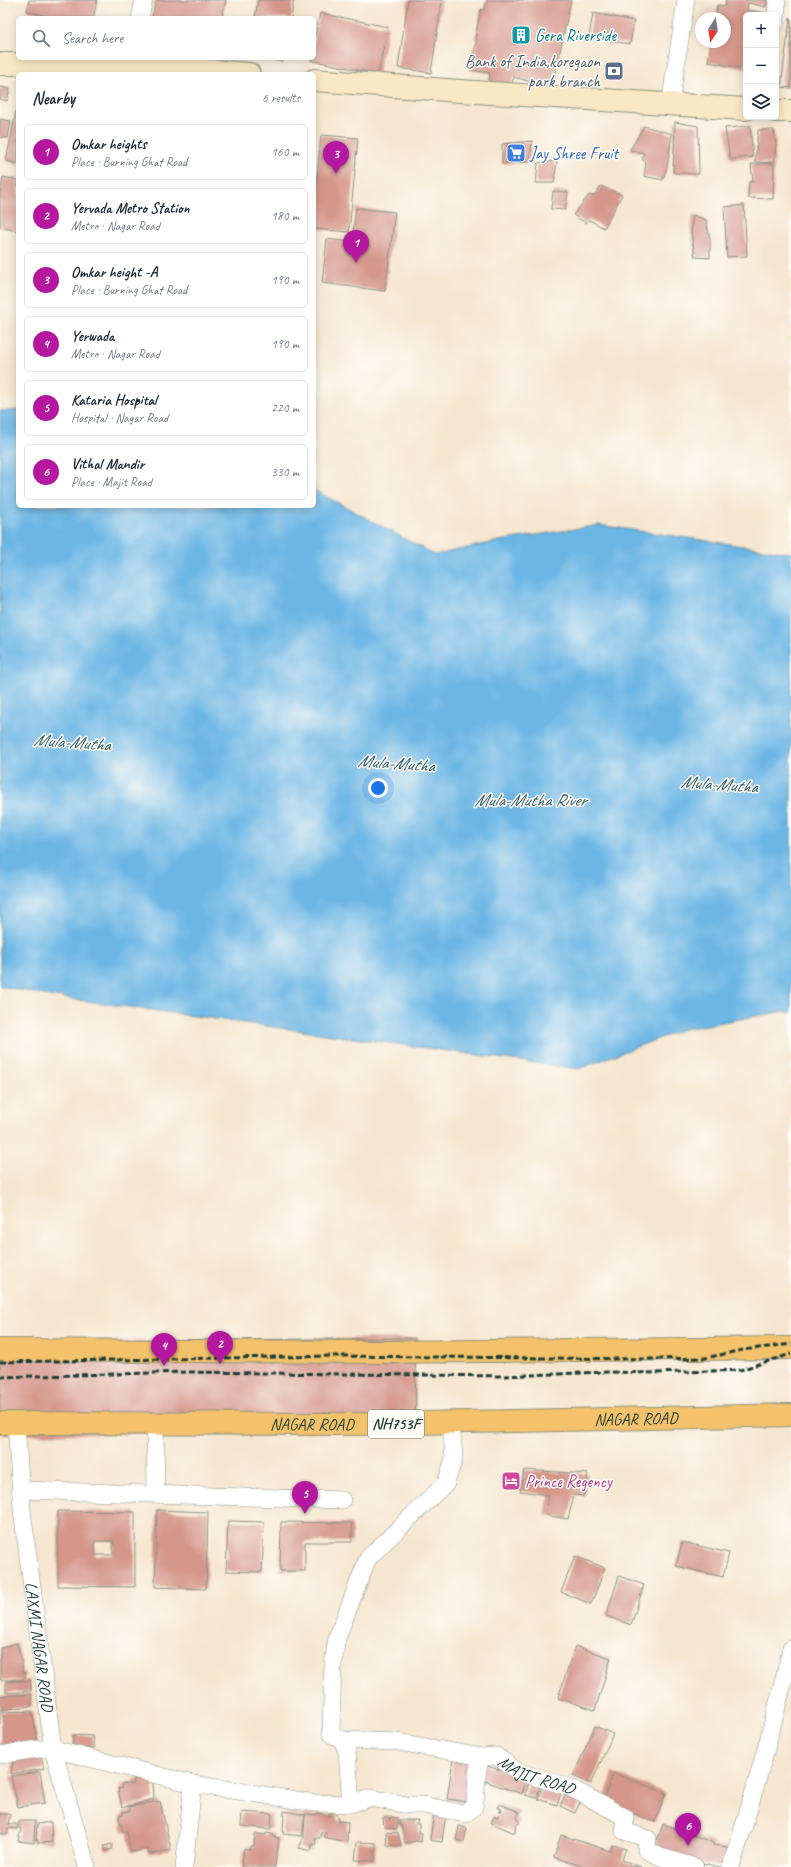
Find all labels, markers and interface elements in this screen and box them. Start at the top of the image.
north arrow [695,12,731,48]
map controls [743,12,779,120]
button: + [743,12,779,48]
search box [16,16,316,60]
building icon: Gera Riverside [510,24,532,46]
place label: Gera Riverside [535,25,617,46]
icon: search [30,27,52,49]
text: Search here [62,29,123,48]
button: − [743,48,779,84]
place label: Bank of India,koregaon park branch [465,51,601,92]
bank icon: Bank of India,koregaon park branch [603,60,625,82]
button: layers [743,84,779,120]
text: Nearby [32,88,75,109]
text: 6 results [262,90,300,106]
text: Omkar heights [71,135,146,154]
pin: 3 [323,141,349,174]
supermarket icon: Jay Shree Fruit [505,142,527,164]
place label: Jay Shree Fruit [529,143,620,164]
text: 1 [43,144,49,160]
text: 160 m [271,144,299,160]
text: Place · Burning Ghat Road [71,154,187,170]
text: Yervada Metro Station [71,199,189,218]
text: 2 [43,208,49,224]
text: 180 m [271,208,299,224]
text: Metro · Nagar Road [71,218,160,234]
pin: 1 [343,230,369,263]
text: Omkar height -A [71,263,157,282]
text: 3 [43,272,49,288]
text: 190 m [271,272,299,288]
text: Place · Burning Ghat Road [71,282,187,298]
text: Yerwada [71,327,114,346]
text: 4 [43,336,49,352]
text: 190 m [271,336,299,352]
text: Metro · Nagar Road [71,346,160,362]
text: Kataria Hospital [71,391,157,410]
text: 5 [43,400,49,416]
text: 220 m [271,400,299,416]
text: Hospital · Nagar Road [71,410,168,426]
text: Vithal Mandir [71,455,144,474]
text: 6 [43,464,49,480]
text: 330 m [271,464,299,480]
text: Place · Majit Road [71,474,152,490]
water label: Mula-Mutha [33,728,113,756]
water label: Mula-Mutha [357,749,437,777]
water label: Mula-Mutha [680,770,760,798]
your location [368,778,388,798]
water label: Mula-Mutha River [474,789,589,811]
pin: 2 [207,1331,233,1364]
pin: 4 [151,1333,177,1366]
street label: NAGAR ROAD [594,1407,679,1430]
road number: NH753F [368,1410,424,1438]
street label: NAGAR ROAD [270,1413,355,1434]
hotel icon: Prince Regency [500,1470,522,1492]
place label: Prince Regency [525,1471,613,1492]
pin: 5 [292,1481,318,1514]
street label: LAXMI NAGAR ROAD [21,1581,59,1714]
street label: MAJIT ROAD [494,1750,580,1800]
pin: 6 [675,1813,701,1846]

